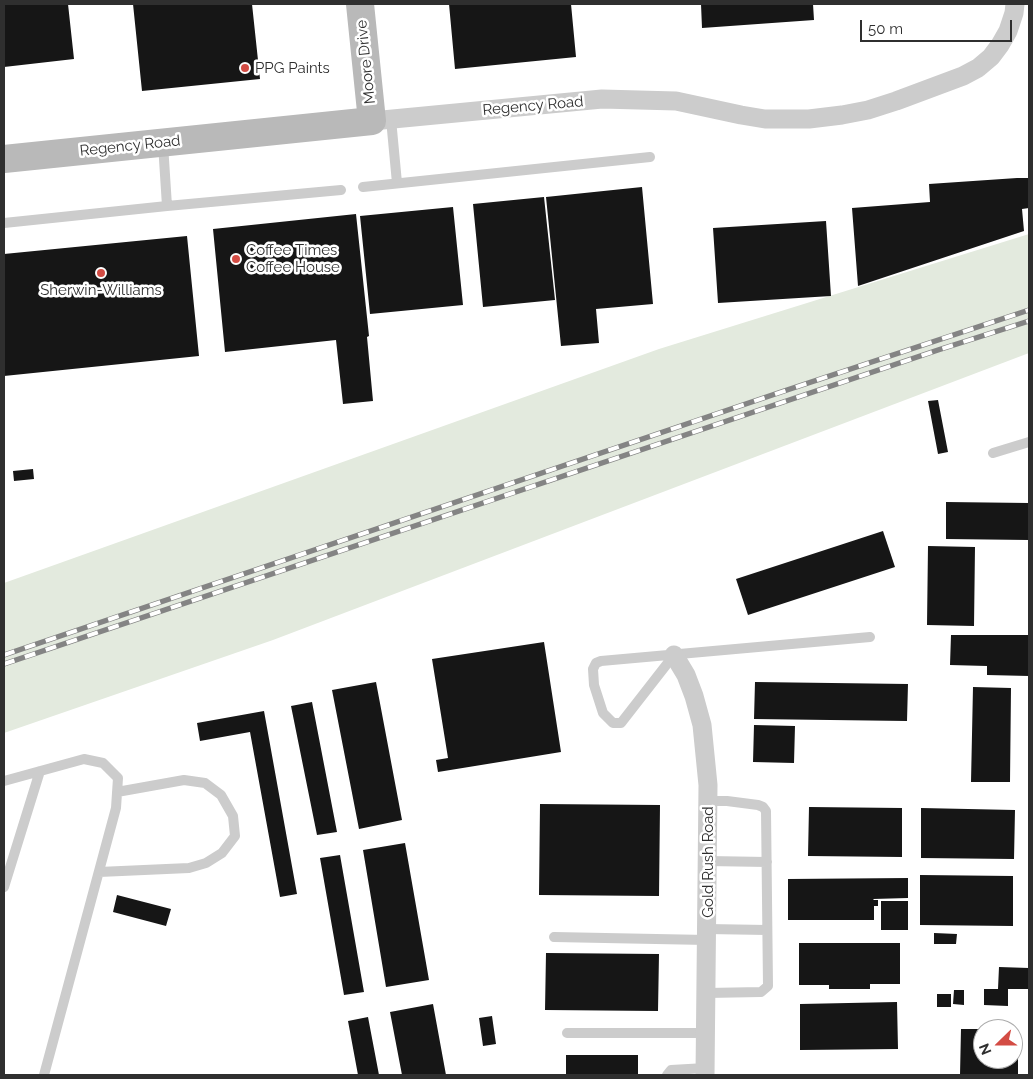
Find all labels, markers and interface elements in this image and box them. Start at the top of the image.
scale bar [863,10,1016,42]
street label: Moore Drive [353,19,379,105]
text: 50 m [868,20,903,38]
place label: PPG Paints [255,59,330,77]
marker: PPG Paints [239,62,251,74]
street label: Regency Road [482,93,584,119]
street label: Regency Road [79,132,181,160]
place label: Coffee Times Coffee House [246,241,340,276]
marker: Coffee Times Coffee House [230,253,242,265]
marker: Sherwin-Williams [95,267,107,279]
place label: Sherwin-Williams [40,281,162,299]
street label: Gold Rush Road [699,806,717,918]
north arrow [973,1019,1023,1069]
text: N [976,1041,994,1057]

